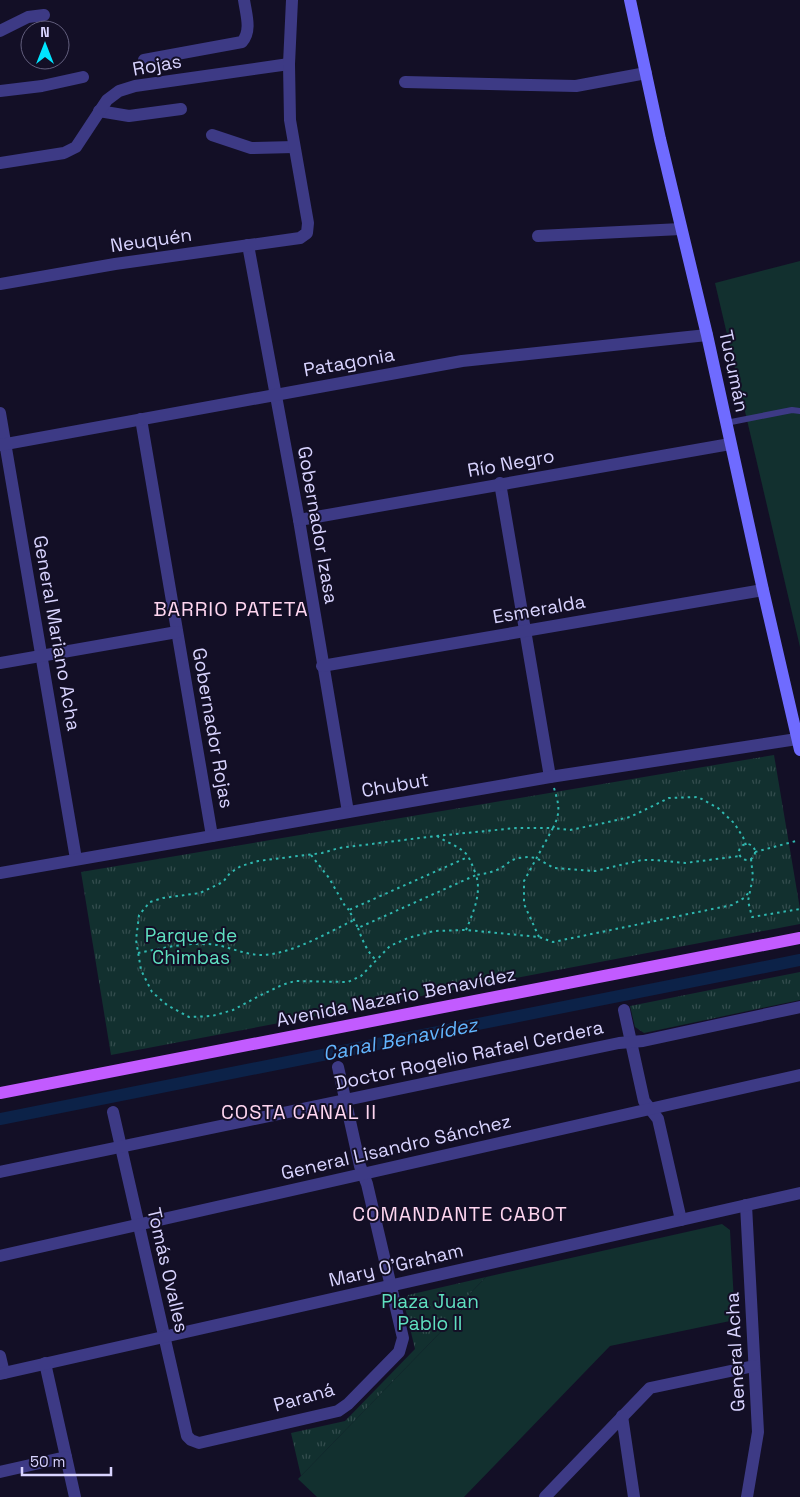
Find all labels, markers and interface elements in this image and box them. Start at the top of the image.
north arrow [20,20,70,70]
text: N [40,23,50,41]
street label: Rojas [131,48,183,82]
street label: Neuquén [109,222,193,258]
street label: Tucumán [713,328,755,414]
street label: Patagonia [302,342,397,382]
street label: Río Negro [466,443,556,483]
street label: Gobernador Izasa [292,444,344,606]
street label: General Mariano Acha [27,533,87,733]
street label: Esmeralda [491,589,587,629]
district label: BARRIO PATETA [153,596,309,622]
street label: Gobernador Rojas [187,646,239,810]
street label: Chubut [359,767,431,803]
park label: Parque de Chimbas [145,923,237,970]
street label: Avenida Nazario Benavídez [274,961,518,1033]
water label: Canal Benavídez [321,1011,481,1067]
street label: Doctor Rogelio Rafael Cerdera [332,1014,606,1096]
district label: COSTA CANAL II [221,1099,377,1125]
street label: General Lisandro Sánchez [279,1108,513,1186]
district label: COMANDANTE CABOT [352,1201,568,1227]
street label: Tomás Ovalles [142,1205,194,1335]
street label: Mary O'Graham [326,1237,466,1293]
park label: Plaza Juan Pablo II [381,1289,479,1336]
street label: General Acha [719,1292,751,1412]
street label: Paraná [271,1376,338,1418]
scale bar [22,1444,111,1476]
text: 50 m [30,1452,65,1471]

